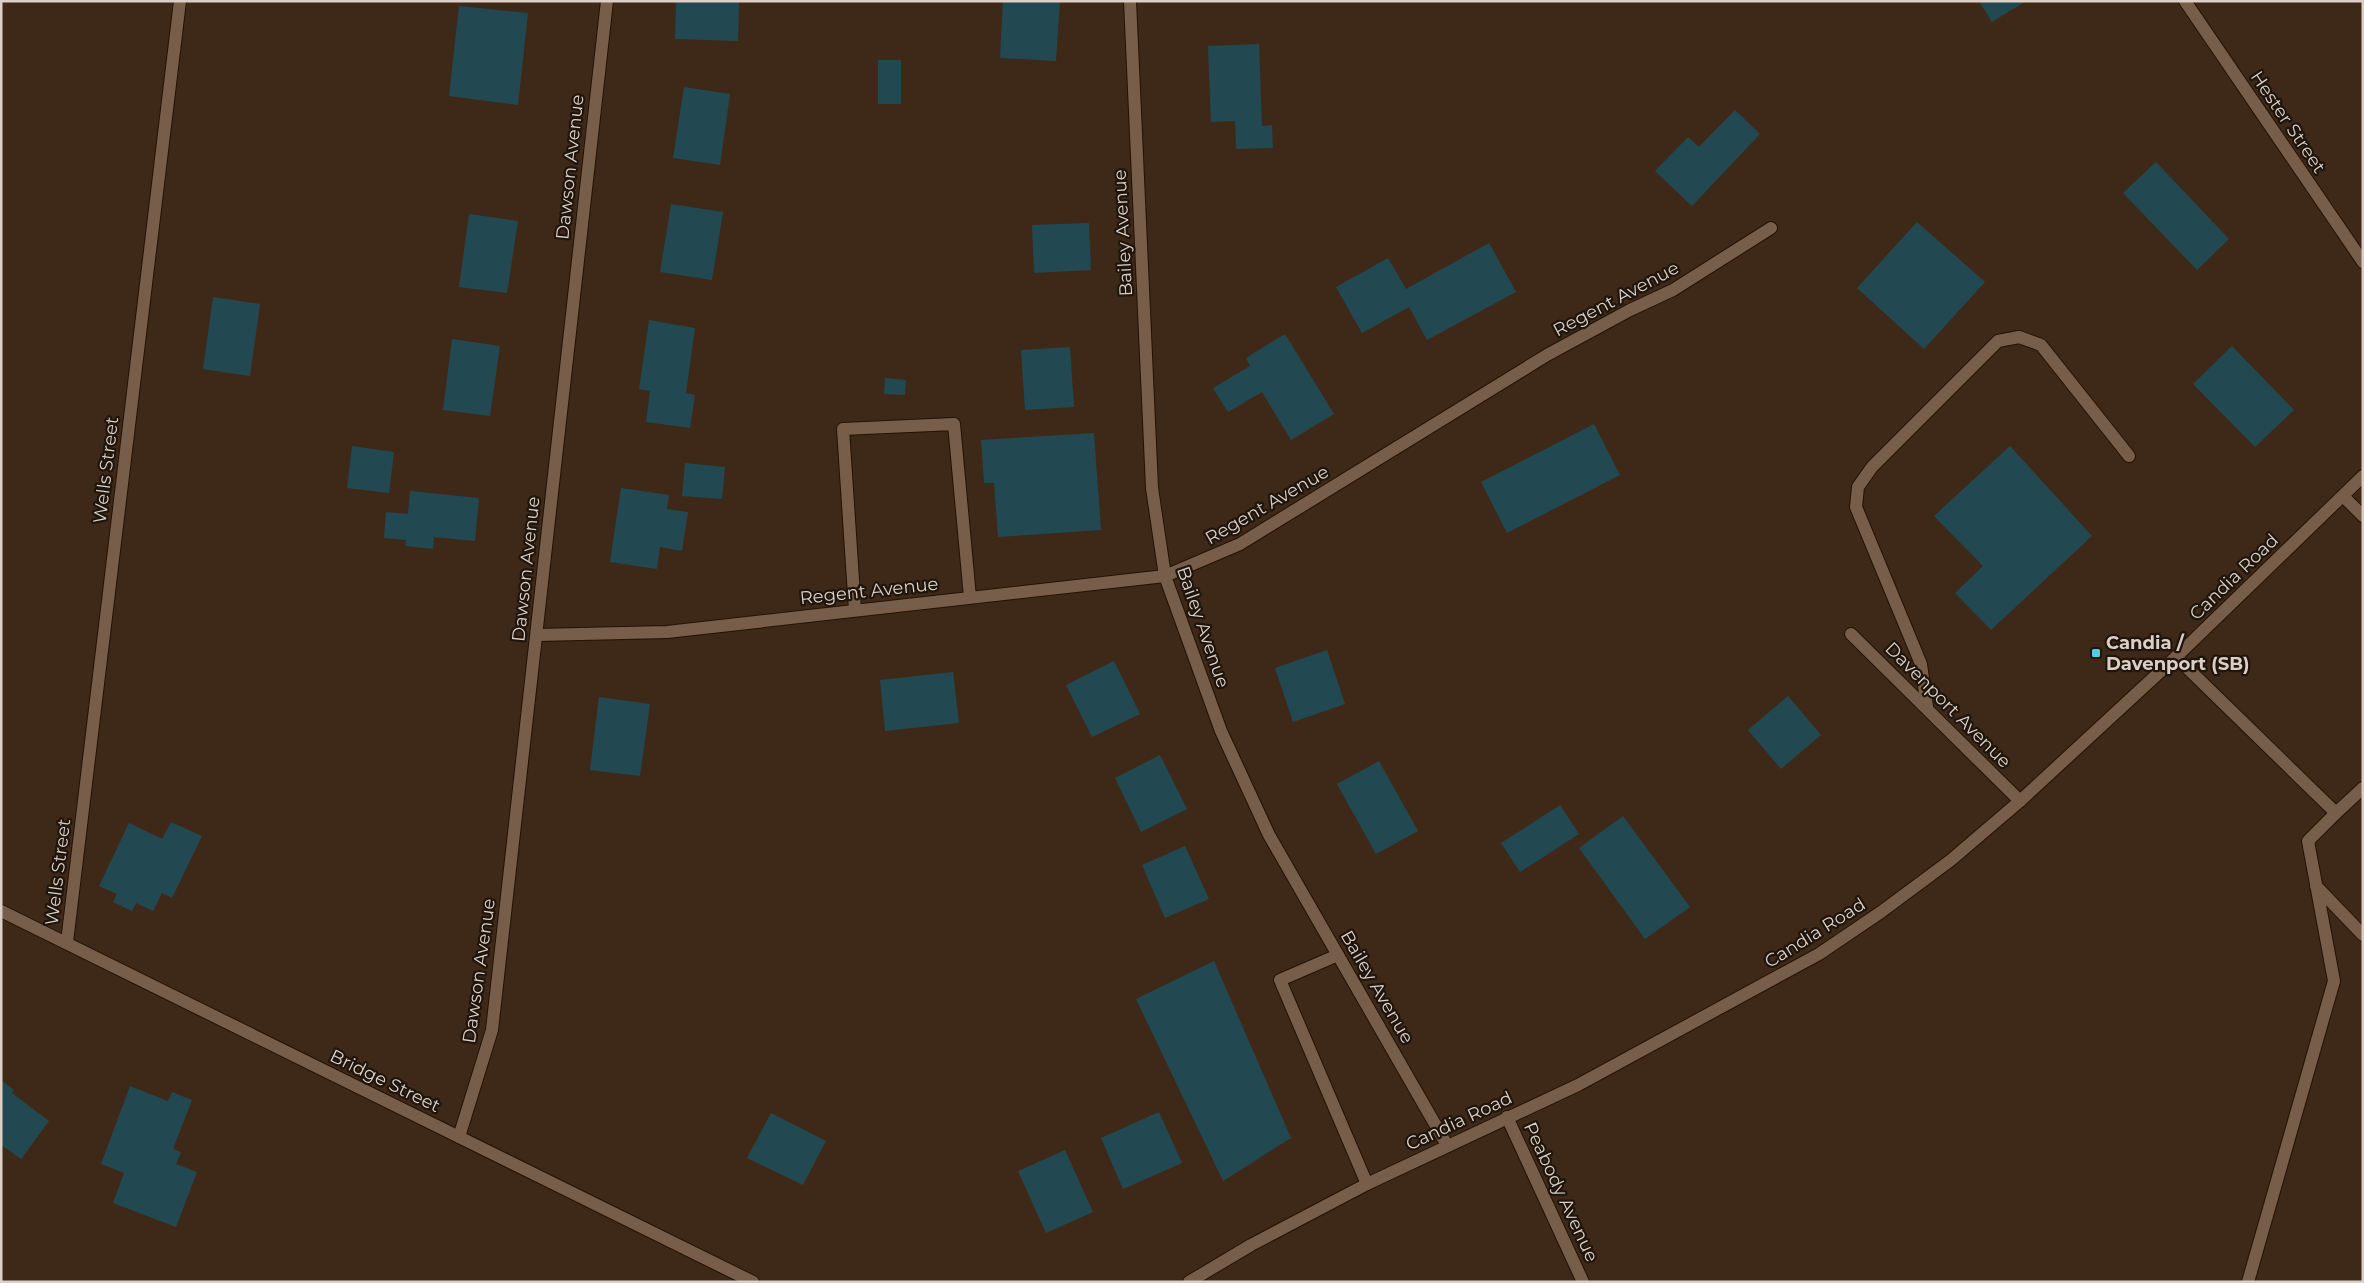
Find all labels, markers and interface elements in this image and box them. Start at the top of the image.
street label: Hester Street [2246,67,2330,177]
street label: Dawson Avenue [551,93,589,241]
street label: Bailey Avenue [1109,169,1137,297]
street label: Regent Avenue [1549,257,1683,341]
street label: Wells Street [89,415,123,525]
street label: Regent Avenue [1201,461,1333,549]
street label: Dawson Avenue [507,495,545,643]
street label: Candia Road [2185,529,2283,625]
street label: Bailey Avenue [1172,563,1234,691]
street label: Regent Avenue [799,573,939,609]
place label: Candia / Davenport (SB) [2106,632,2249,675]
street label: Davenport Avenue [1881,638,2016,773]
marker: Candia / Davenport (SB) [2090,647,2102,659]
street label: Wells Street [41,817,75,927]
street label: Candia Road [1760,893,1870,973]
street label: Dawson Avenue [458,897,500,1045]
street label: Bailey Avenue [1336,926,1418,1048]
street label: Bridge Street [326,1045,444,1117]
street label: Candia Road [1402,1087,1516,1155]
street label: Peabody Avenue [1519,1119,1603,1266]

